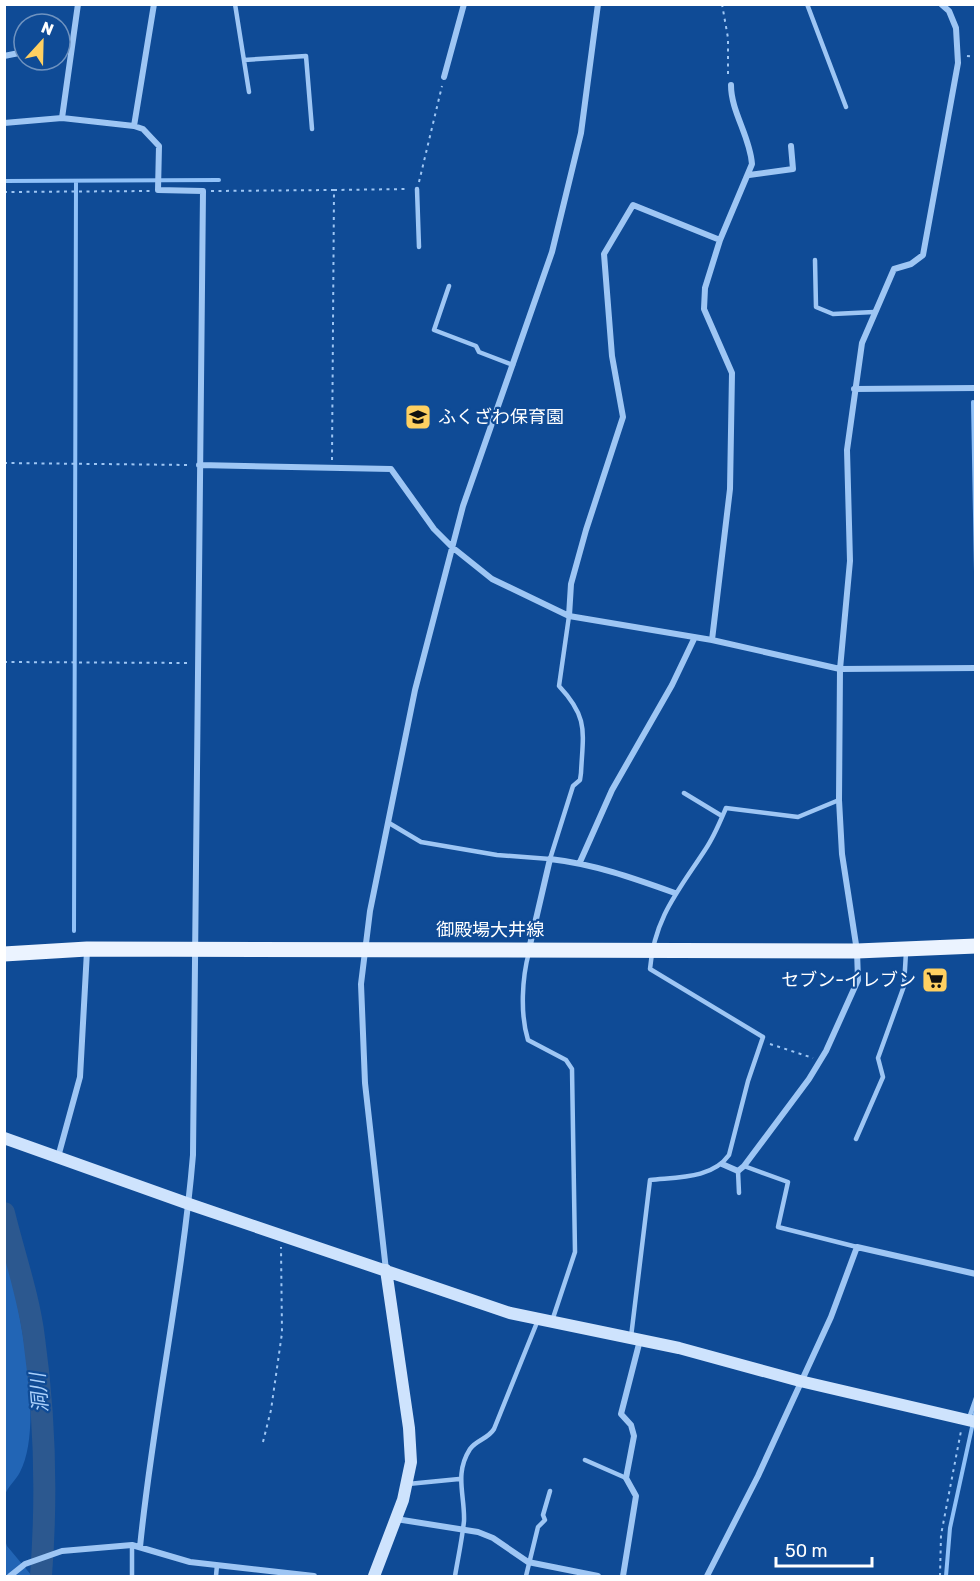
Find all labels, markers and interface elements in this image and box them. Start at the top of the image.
north arrow [12,12,72,72]
text: N [39,18,56,40]
school or university icon: ふくざわ保育園 [403,402,433,432]
place label: ふくざわ保育園 [438,406,564,428]
street label: 御殿場大井線 [436,919,544,941]
supermarket icon: セブン-イレブン [920,965,950,995]
place label: セブン-イレブン [781,969,916,991]
water label: 洞川 [25,1370,53,1414]
scale bar [776,1530,872,1568]
text: 50 m [785,1540,828,1562]

